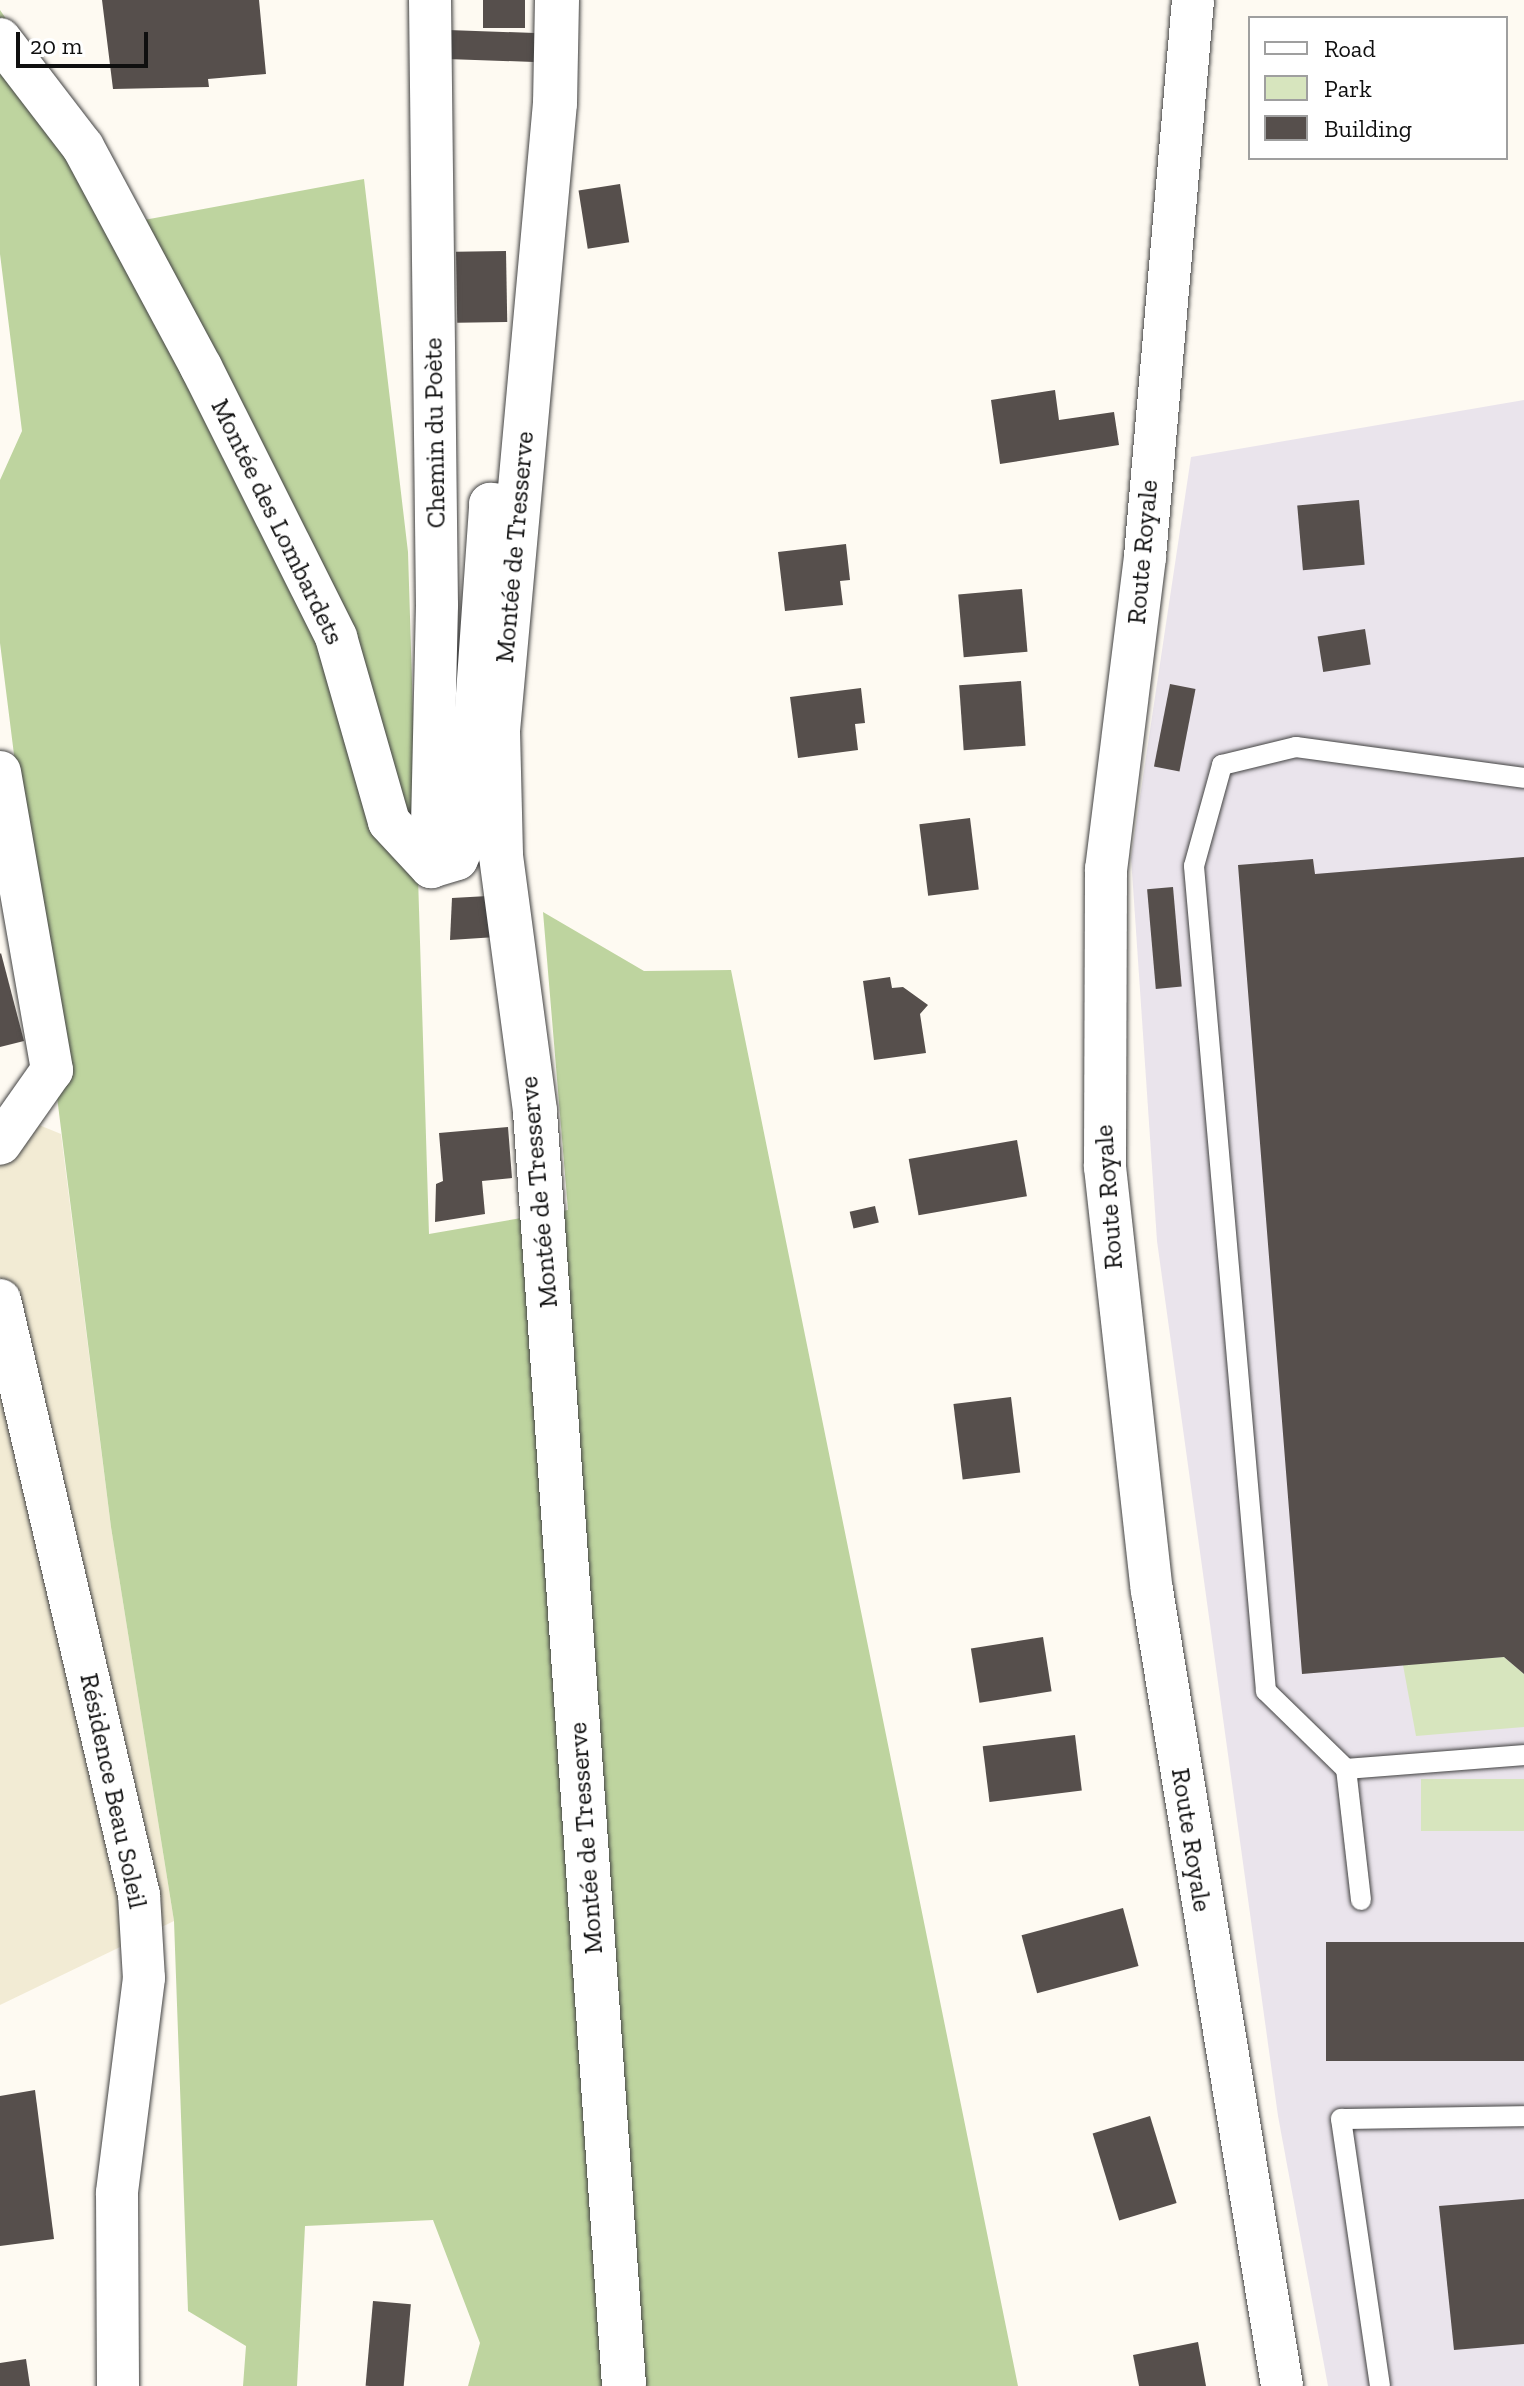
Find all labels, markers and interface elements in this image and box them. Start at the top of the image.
scale bar [20,16,152,66]
legend [1248,16,1508,160]
text: 20 m [30,31,82,60]
text: Road [1324,34,1376,63]
text: Park [1324,74,1372,103]
text: Building [1324,114,1412,143]
street label: Chemin du Poète [418,337,452,529]
street label: Montée des Lombardets [204,394,350,650]
street label: Montée de Tresserve [489,430,541,664]
street label: Route Royale [1121,478,1165,626]
street label: Montée de Tresserve [513,1075,565,1309]
street label: Route Royale [1088,1124,1130,1270]
street label: Résidence Beau Soleil [73,1671,153,1911]
street label: Montée de Tresserve [562,1721,610,1955]
street label: Route Royale [1164,1766,1218,1914]

